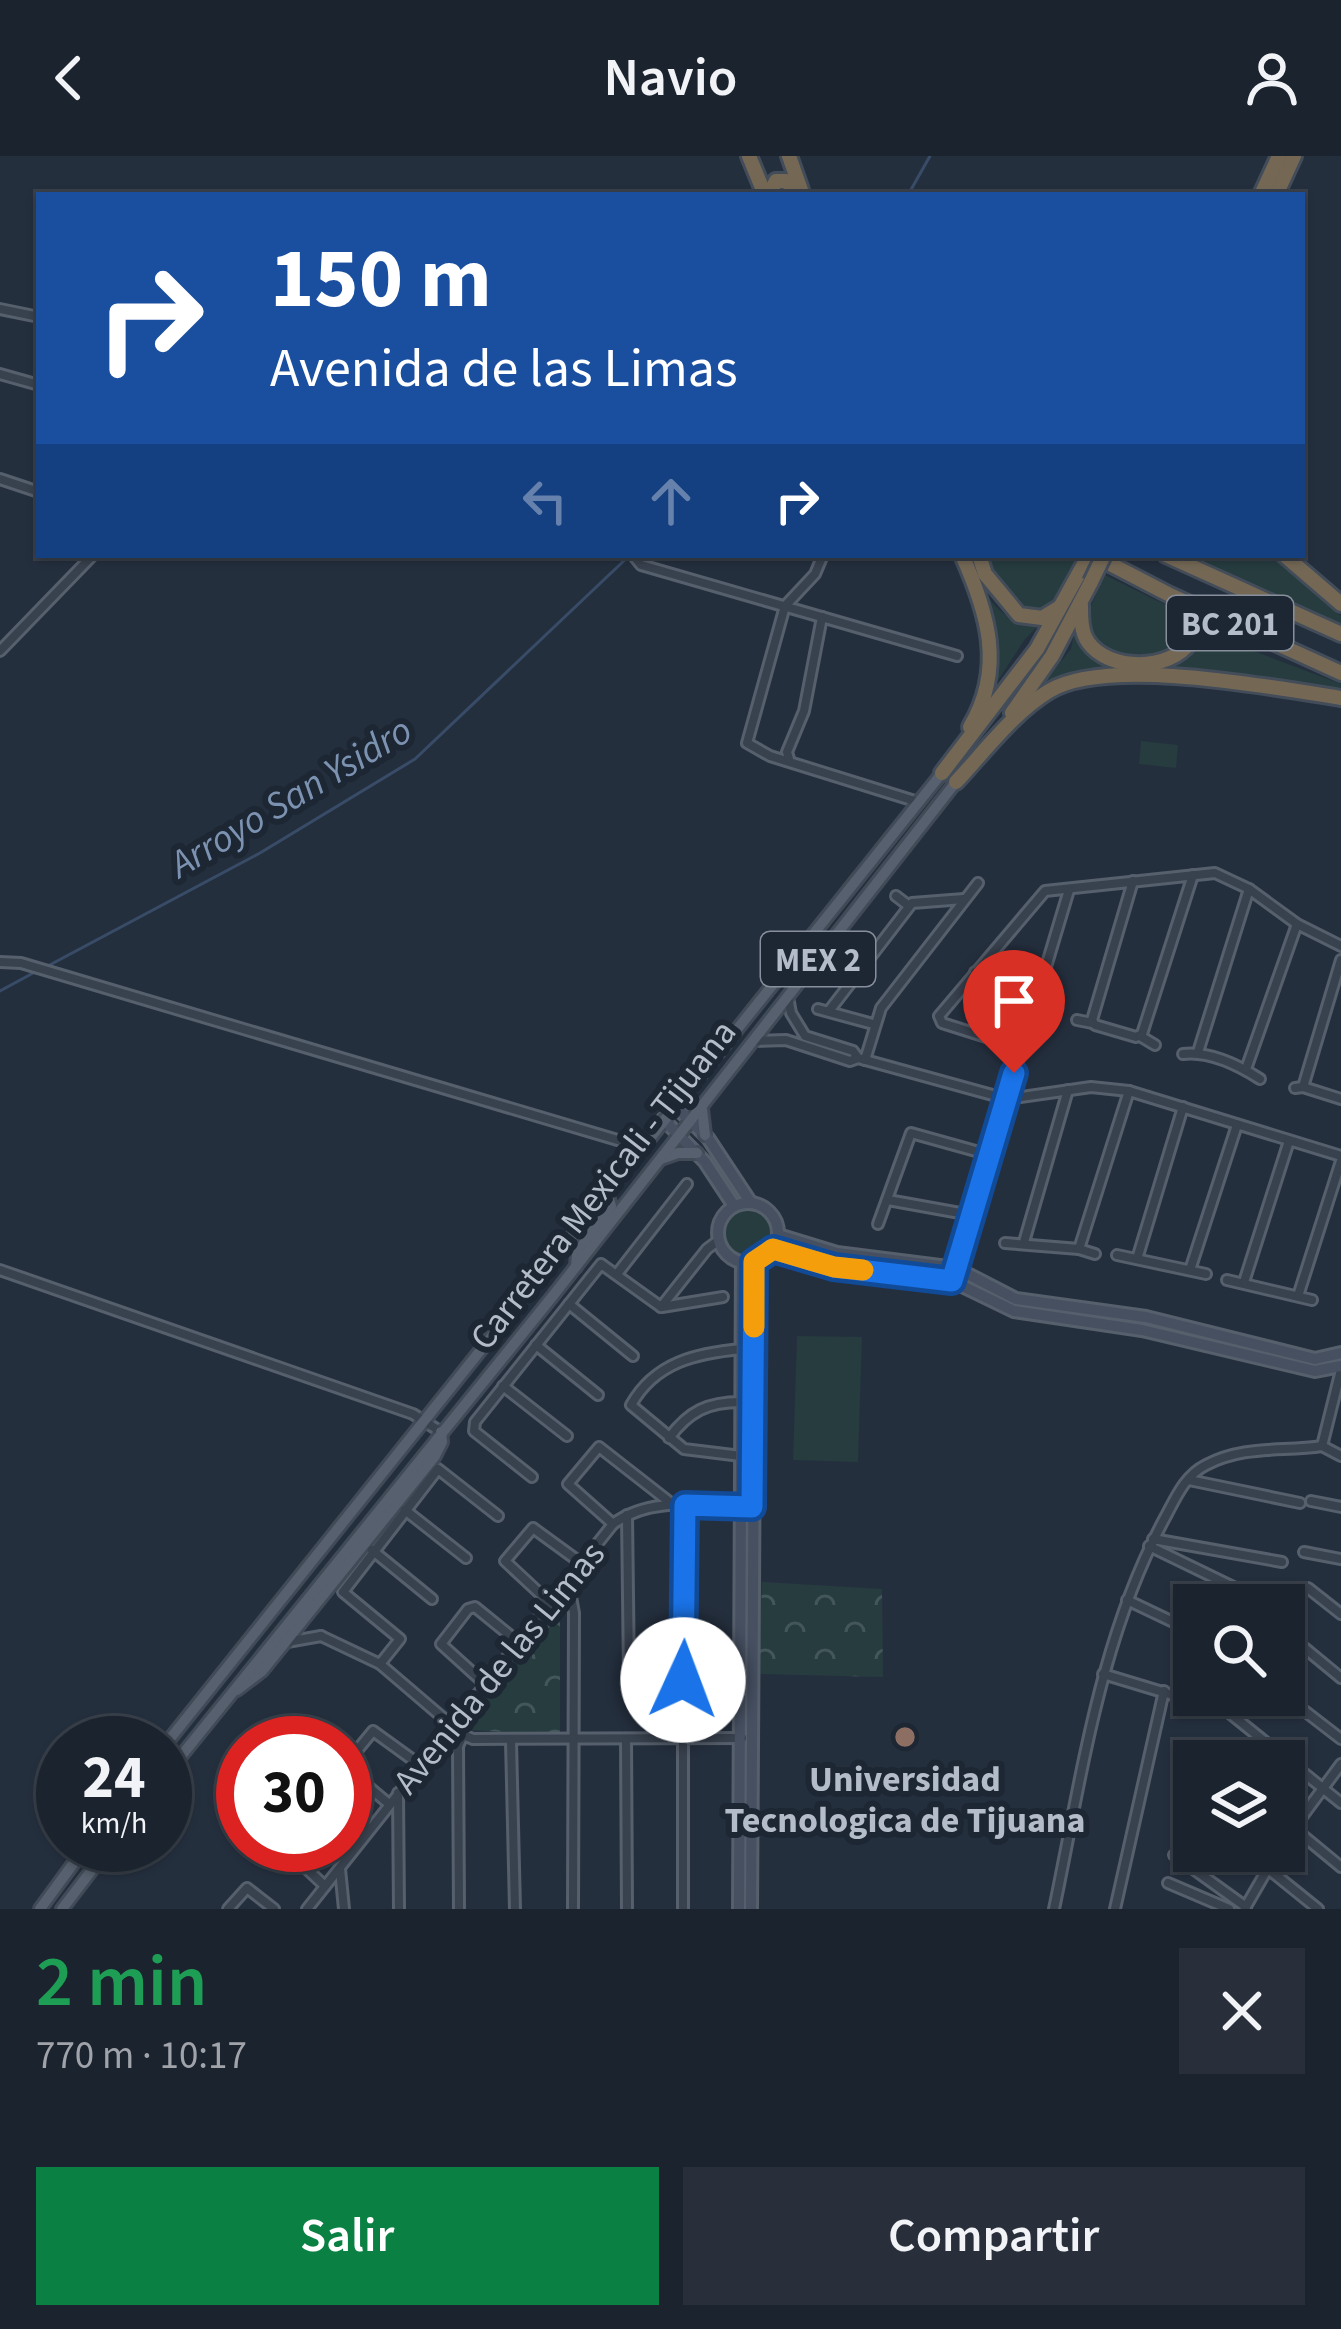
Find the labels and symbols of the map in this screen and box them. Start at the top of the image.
road number: BC 201 [1167,596,1293,650]
water label: Arroyo San Ysidro [157,703,423,893]
road number: MEX 2 [761,932,875,986]
pin [963,950,1065,1073]
street label: Carretera Mexicali - Tijuana [458,1009,748,1361]
street label: Avenida de las Limas [381,1531,617,1805]
position arrow [620,1617,746,1743]
speed limit sign: 30 [216,1716,372,1872]
marker: Universidad Tecnologica de Tijuana [892,1724,918,1750]
place label: Universidad Tecnologica de Tijuana [725,1754,1085,1846]

